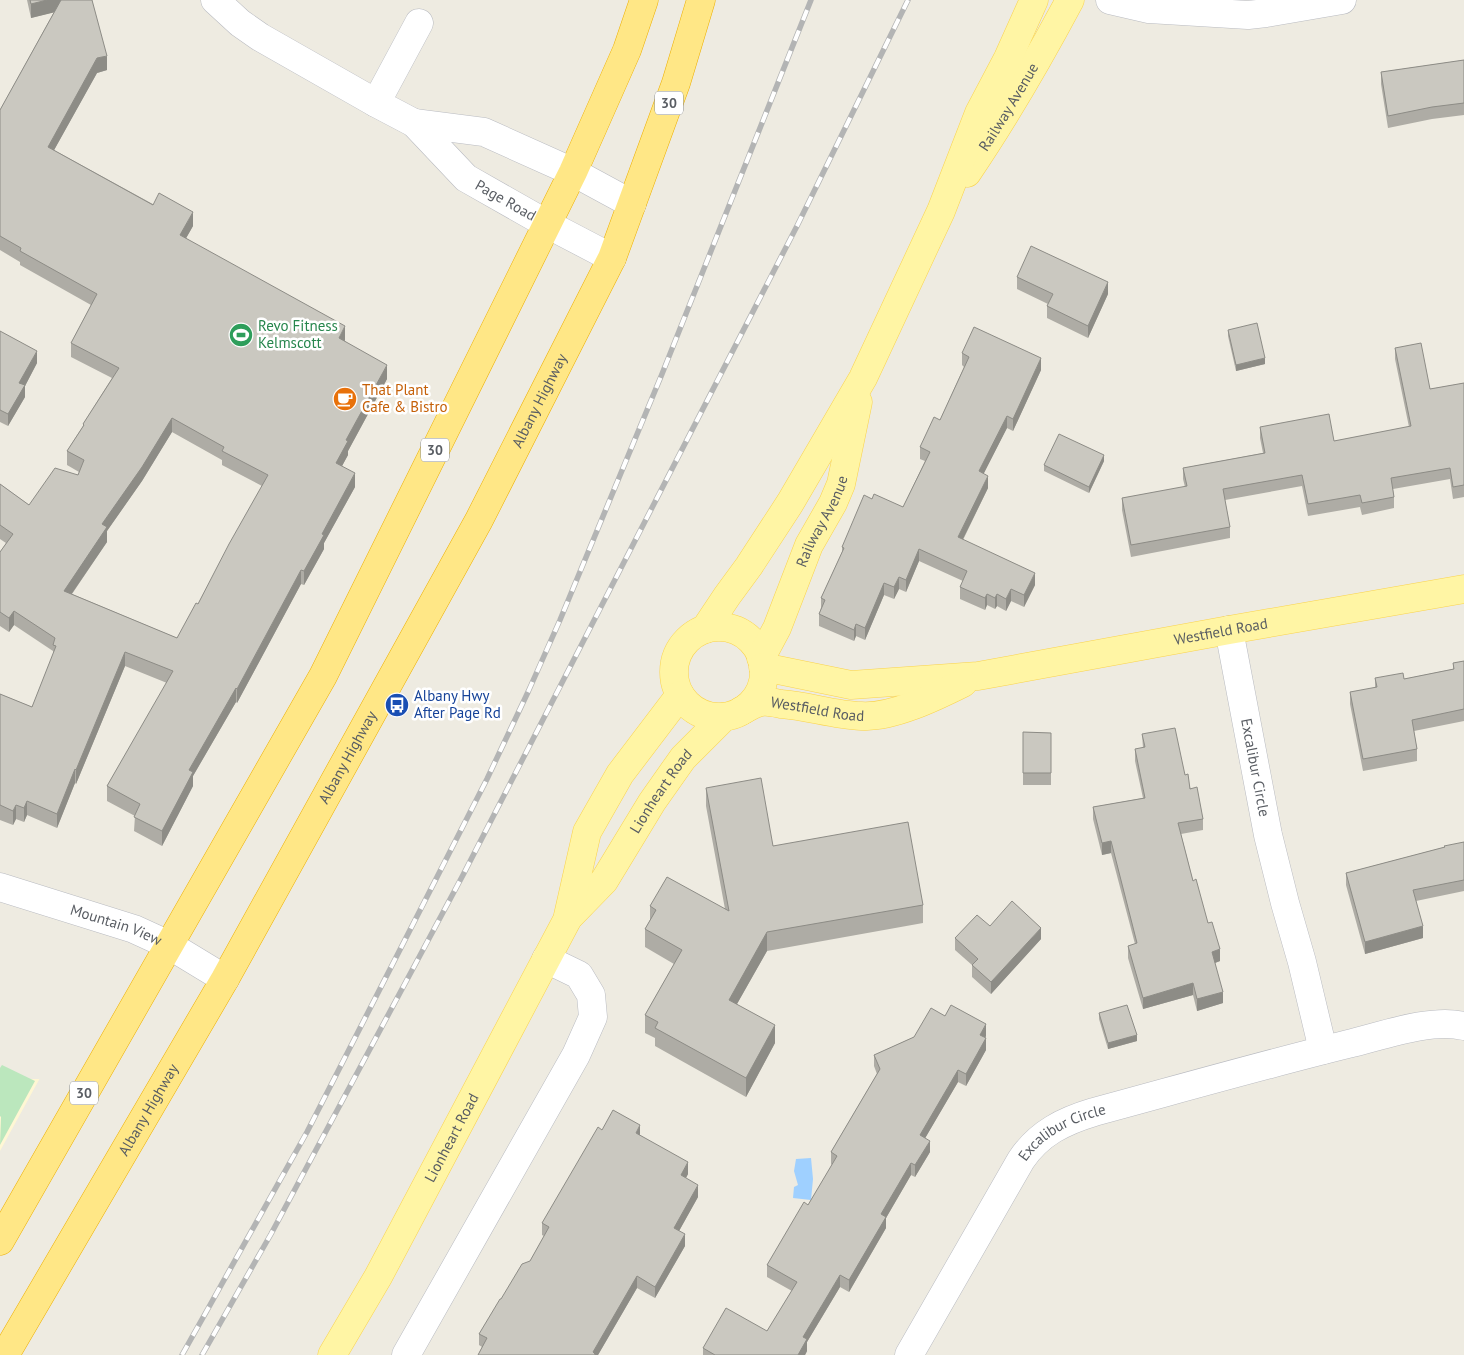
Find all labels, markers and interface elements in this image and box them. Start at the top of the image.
street label: Railway Avenue [974,59,1042,155]
road number: 30 [655,92,683,115]
street label: Page Road [472,175,540,225]
place label: Revo Fitness Kelmscott [258,316,338,352]
sports icon: Revo Fitness Kelmscott [228,322,254,348]
street label: Albany Highway [507,350,571,451]
place label: That Plant Cafe & Bistro [362,380,448,416]
cafe icon: That Plant Cafe & Bistro [332,386,358,412]
road number: 30 [421,438,449,462]
street label: Railway Avenue [791,474,851,570]
street label: Westfield Road [1172,613,1269,649]
place label: Albany Hwy After Page Rd [414,686,501,722]
bus stop icon: Albany Hwy After Page Rd [384,692,410,718]
street label: Westfield Road [769,692,865,725]
street label: Albany Highway [314,707,381,807]
street label: Excalibur Circle [1237,717,1274,818]
street label: Lionheart Road [625,745,696,837]
street label: Mountain View [68,900,165,949]
street label: Albany Highway [114,1060,182,1159]
road number: 30 [70,1082,98,1104]
street label: Lionheart Road [420,1090,483,1185]
street label: Excalibur Circle [1014,1099,1108,1164]

